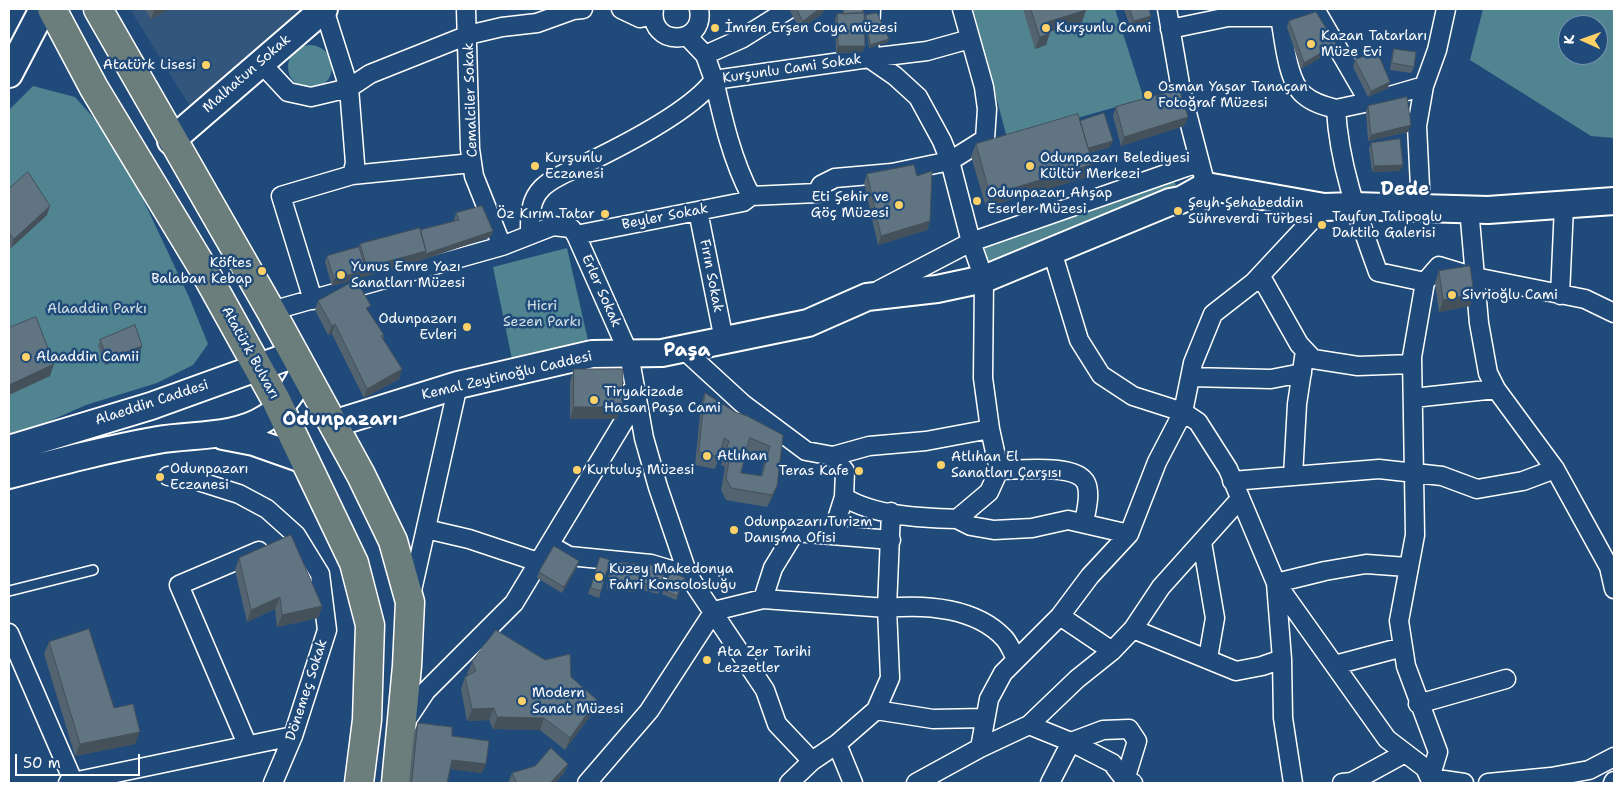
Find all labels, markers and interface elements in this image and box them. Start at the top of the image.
north arrow [1558,15,1608,65]
place label: İmren Erşen Coya müzesi [725,20,897,36]
place label: Kurşunlu Cami [1056,20,1151,36]
marker: İmren Erşen Coya müzesi [709,22,721,34]
marker: Kurşunlu Cami [1040,22,1052,34]
place label: Kazan Tatarları Müze Evi [1321,28,1427,60]
street label: Malhatun Sokak [200,31,294,117]
text: K [1560,34,1578,45]
marker: Kazan Tatarları Müze Evi [1305,38,1317,50]
street label: Cemalciler Sokak [461,42,481,158]
street label: Kurşunlu Cami Sokak [721,51,863,87]
place label: Atatürk Lisesi [103,57,196,73]
marker: Atatürk Lisesi [200,59,212,71]
place label: Osman Yaşar Tanaçan Fotoğraf Müzesi [1158,79,1308,111]
marker: Osman Yaşar Tanaçan Fotoğraf Müzesi [1142,89,1154,101]
place label: Kurşunlu Eczanesi [545,150,604,182]
place label: Odunpazarı Belediyesi Kültür Merkezi [1040,150,1190,182]
marker: Kurşunlu Eczanesi [529,160,541,172]
marker: Odunpazarı Belediyesi Kültür Merkezi [1024,160,1036,172]
district label: Dede [1381,179,1429,201]
place label: Odunpazarı Ahşap Eserler Müzesi [987,185,1112,218]
place label: Eti Şehir ve Göç Müzesi [811,189,889,222]
marker: Odunpazarı Ahşap Eserler Müzesi [971,195,983,207]
place label: Şeyh Şehabeddin Sühreverdi Türbesi [1188,195,1313,228]
marker: Eti Şehir ve Göç Müzesi [893,199,905,211]
street label: Beyler Sokak [621,200,709,234]
marker: Şeyh Şehabeddin Sühreverdi Türbesi [1172,205,1184,217]
place label: Öz Kırım Tatar [497,206,595,222]
marker: Öz Kırım Tatar [599,208,611,220]
place label: Tayfun Talipoglu Daktilo Galerisi [1332,209,1442,242]
marker: Tayfun Talipoglu Daktilo Galerisi [1316,219,1328,231]
street label: Fırın Sokak [696,238,726,314]
street label: Erler Sokak [577,252,625,330]
place label: Köftes Balaban Kebap [151,255,252,288]
place label: Yunus Emre Yazı Sanatları Müzesi [351,259,465,292]
marker: Köftes Balaban Kebap [256,265,268,277]
marker: Yunus Emre Yazı Sanatları Müzesi [335,269,347,281]
place label: Sivrioğlu Cami [1462,287,1558,303]
marker: Sivrioğlu Cami [1446,289,1458,301]
park label: Hicri Sezen Parkı [503,298,581,331]
park label: Alaaddin Parkı [47,301,147,317]
street label: Atatürk Bulvarı [218,304,282,402]
place label: Odunpazarı Evleri [378,311,457,344]
marker: Odunpazarı Evleri [461,321,473,333]
district label: Paşa [664,340,710,362]
street label: Kemal Zeytinoğlu Caddesi [420,348,594,404]
place label: Alaaddin Camii [36,349,139,365]
marker: Alaaddin Camii [20,351,32,363]
street label: Alaeddin Caddesi [93,377,211,429]
place label: Tiryakizade Hasan Paşa Cami [604,384,721,417]
marker: Tiryakizade Hasan Paşa Cami [588,394,600,406]
district label: Odunpazarı [282,409,398,431]
place label: Atlıhan [717,448,767,464]
place label: Atlıhan El Sanatları Çarşısı [951,449,1062,482]
marker: Atlıhan [701,450,713,462]
marker: Atlıhan El Sanatları Çarşısı [935,459,947,471]
place label: Odunpazarı Eczanesi [170,461,249,494]
place label: Kurtuluş Müzesi [587,462,695,478]
place label: Teras Kafe [779,463,849,479]
marker: Kurtuluş Müzesi [571,464,583,476]
marker: Teras Kafe [853,465,865,477]
marker: Odunpazarı Eczanesi [154,471,166,483]
place label: Odunpazarı Turizm Danışma Ofisi [744,514,872,546]
marker: Odunpazarı Turizm Danışma Ofisi [728,524,740,536]
place label: Kuzey Makedonya Fahri Konsolosluğu [609,561,736,594]
marker: Kuzey Makedonya Fahri Konsolosluğu [593,571,605,583]
street label: Dönemeç Sokak [283,637,331,743]
place label: Ata Zer Tarihi Lezzetler [717,644,811,676]
marker: Ata Zer Tarihi Lezzetler [701,654,713,666]
place label: Modern Sanat Müzesi [532,685,624,718]
marker: Modern Sanat Müzesi [516,695,528,707]
scale bar [18,744,142,776]
text: 50 m [23,753,61,773]

